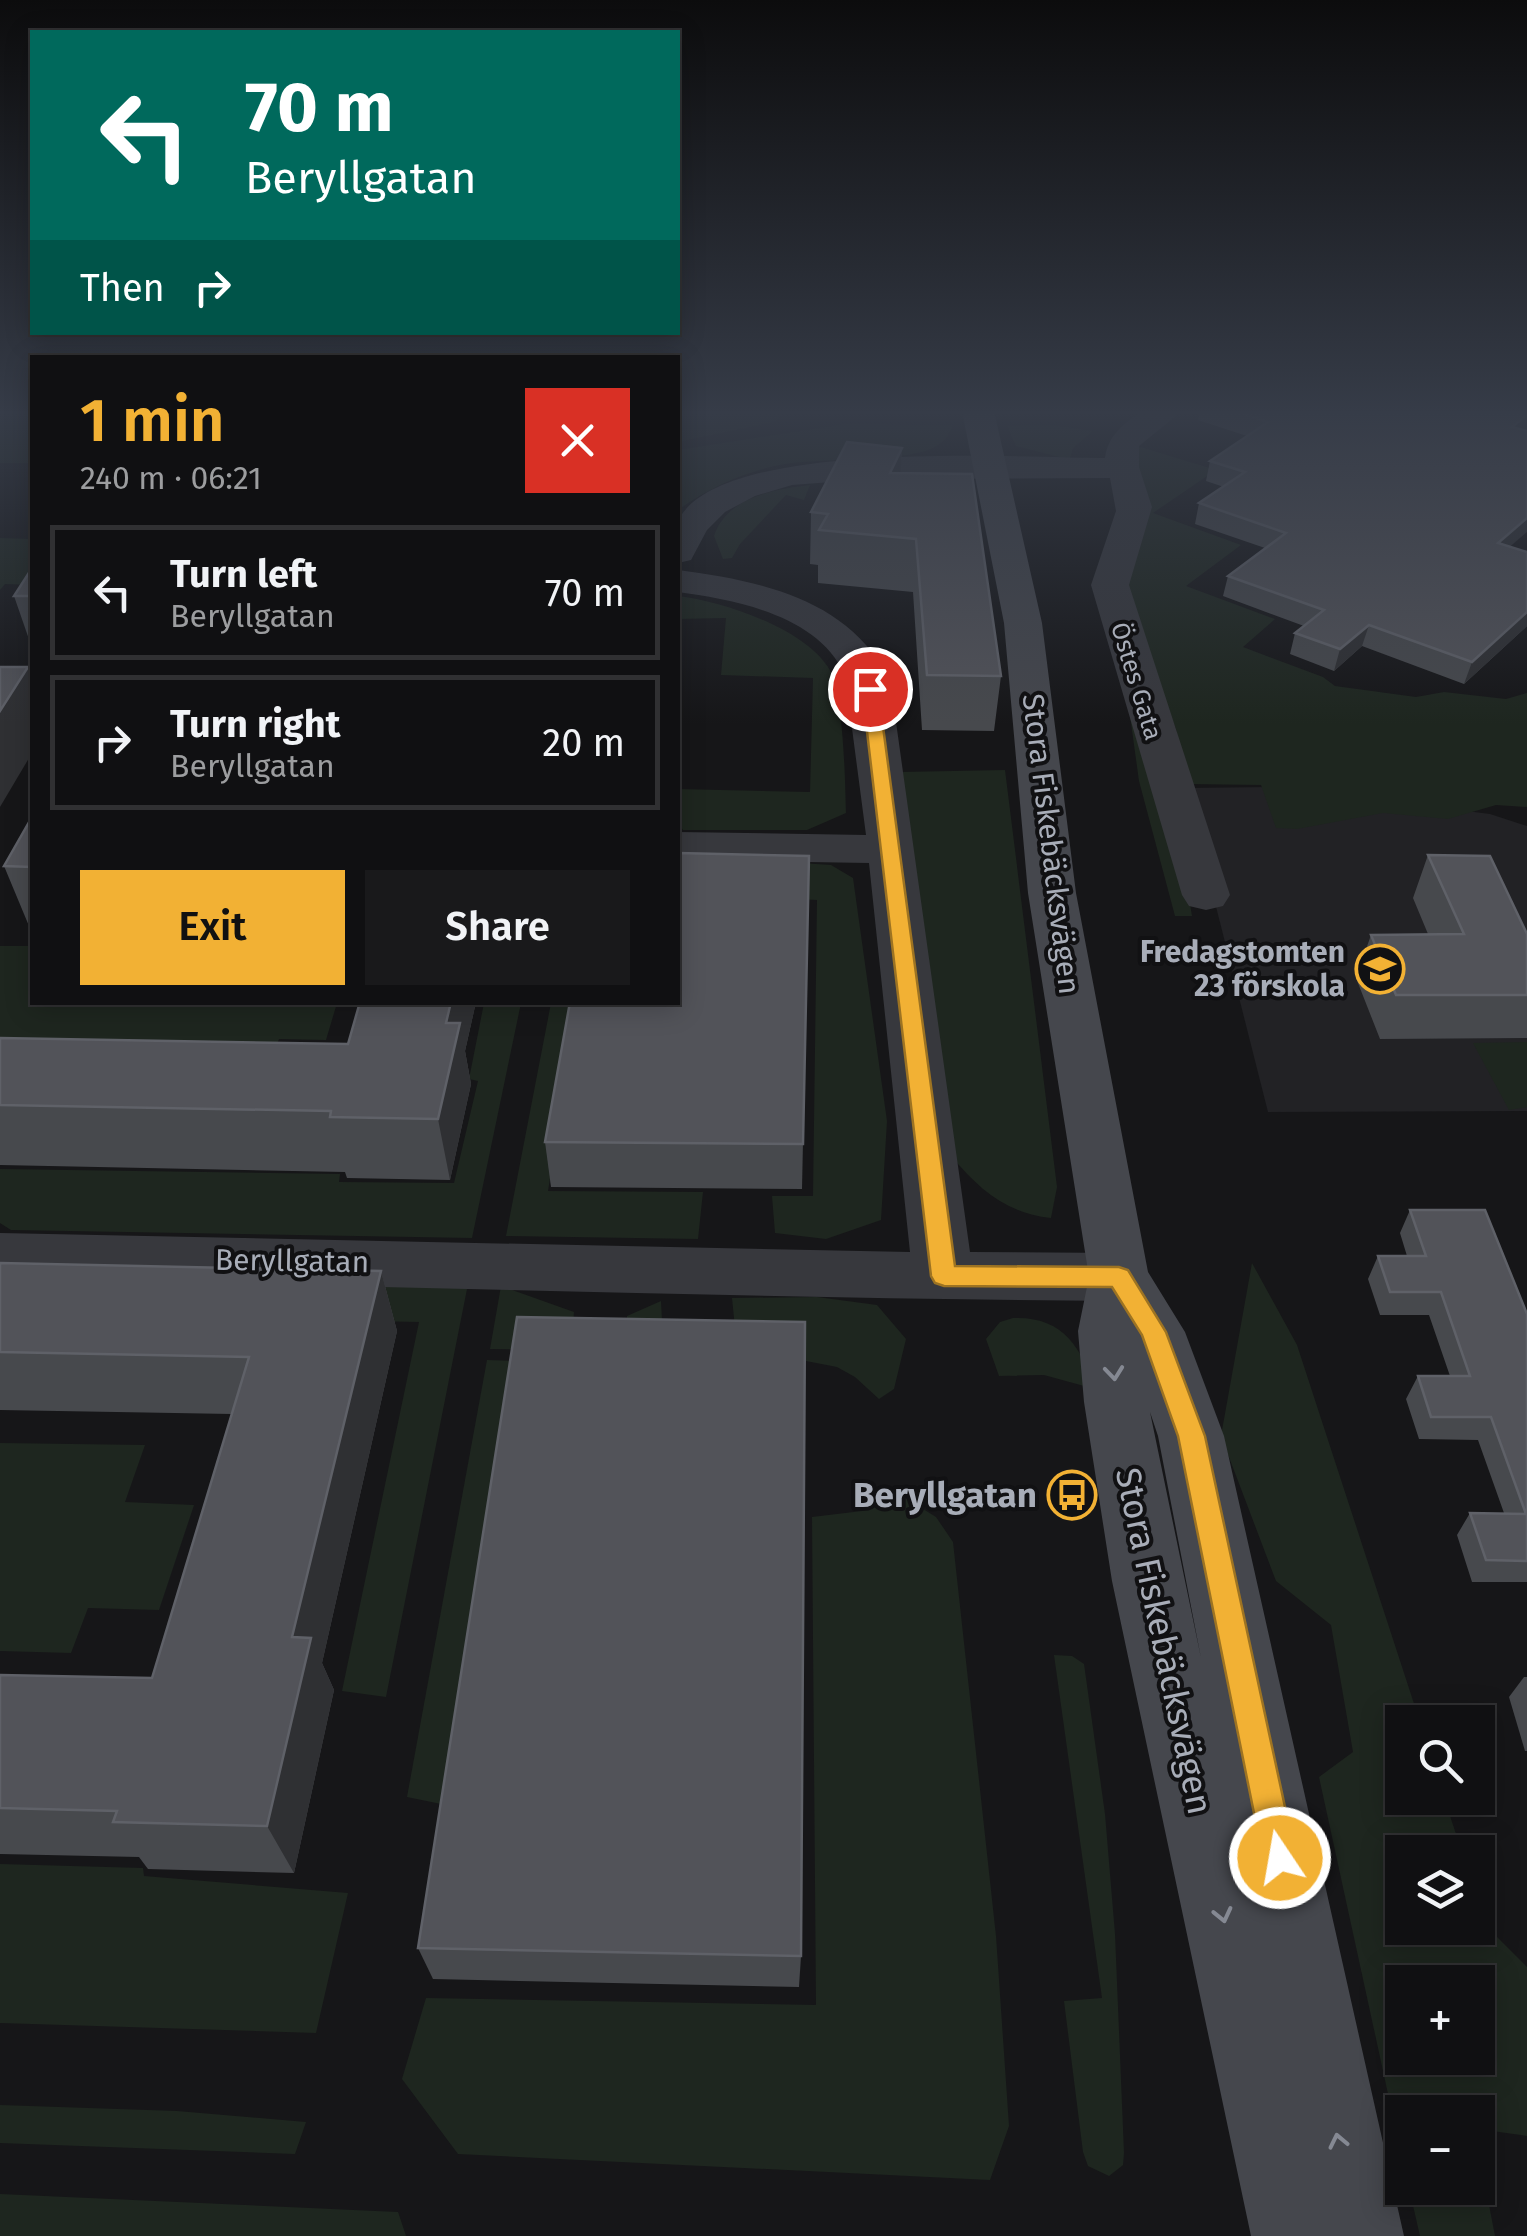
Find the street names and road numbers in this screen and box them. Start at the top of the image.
street label: Östes Gata [1104,619,1169,744]
street label: Stora Fiskebäcksvägen [1015,691,1087,997]
street label: Beryllgatan [215,1242,369,1280]
street label: Stora Fiskebäcksvägen [1107,1464,1221,1818]

